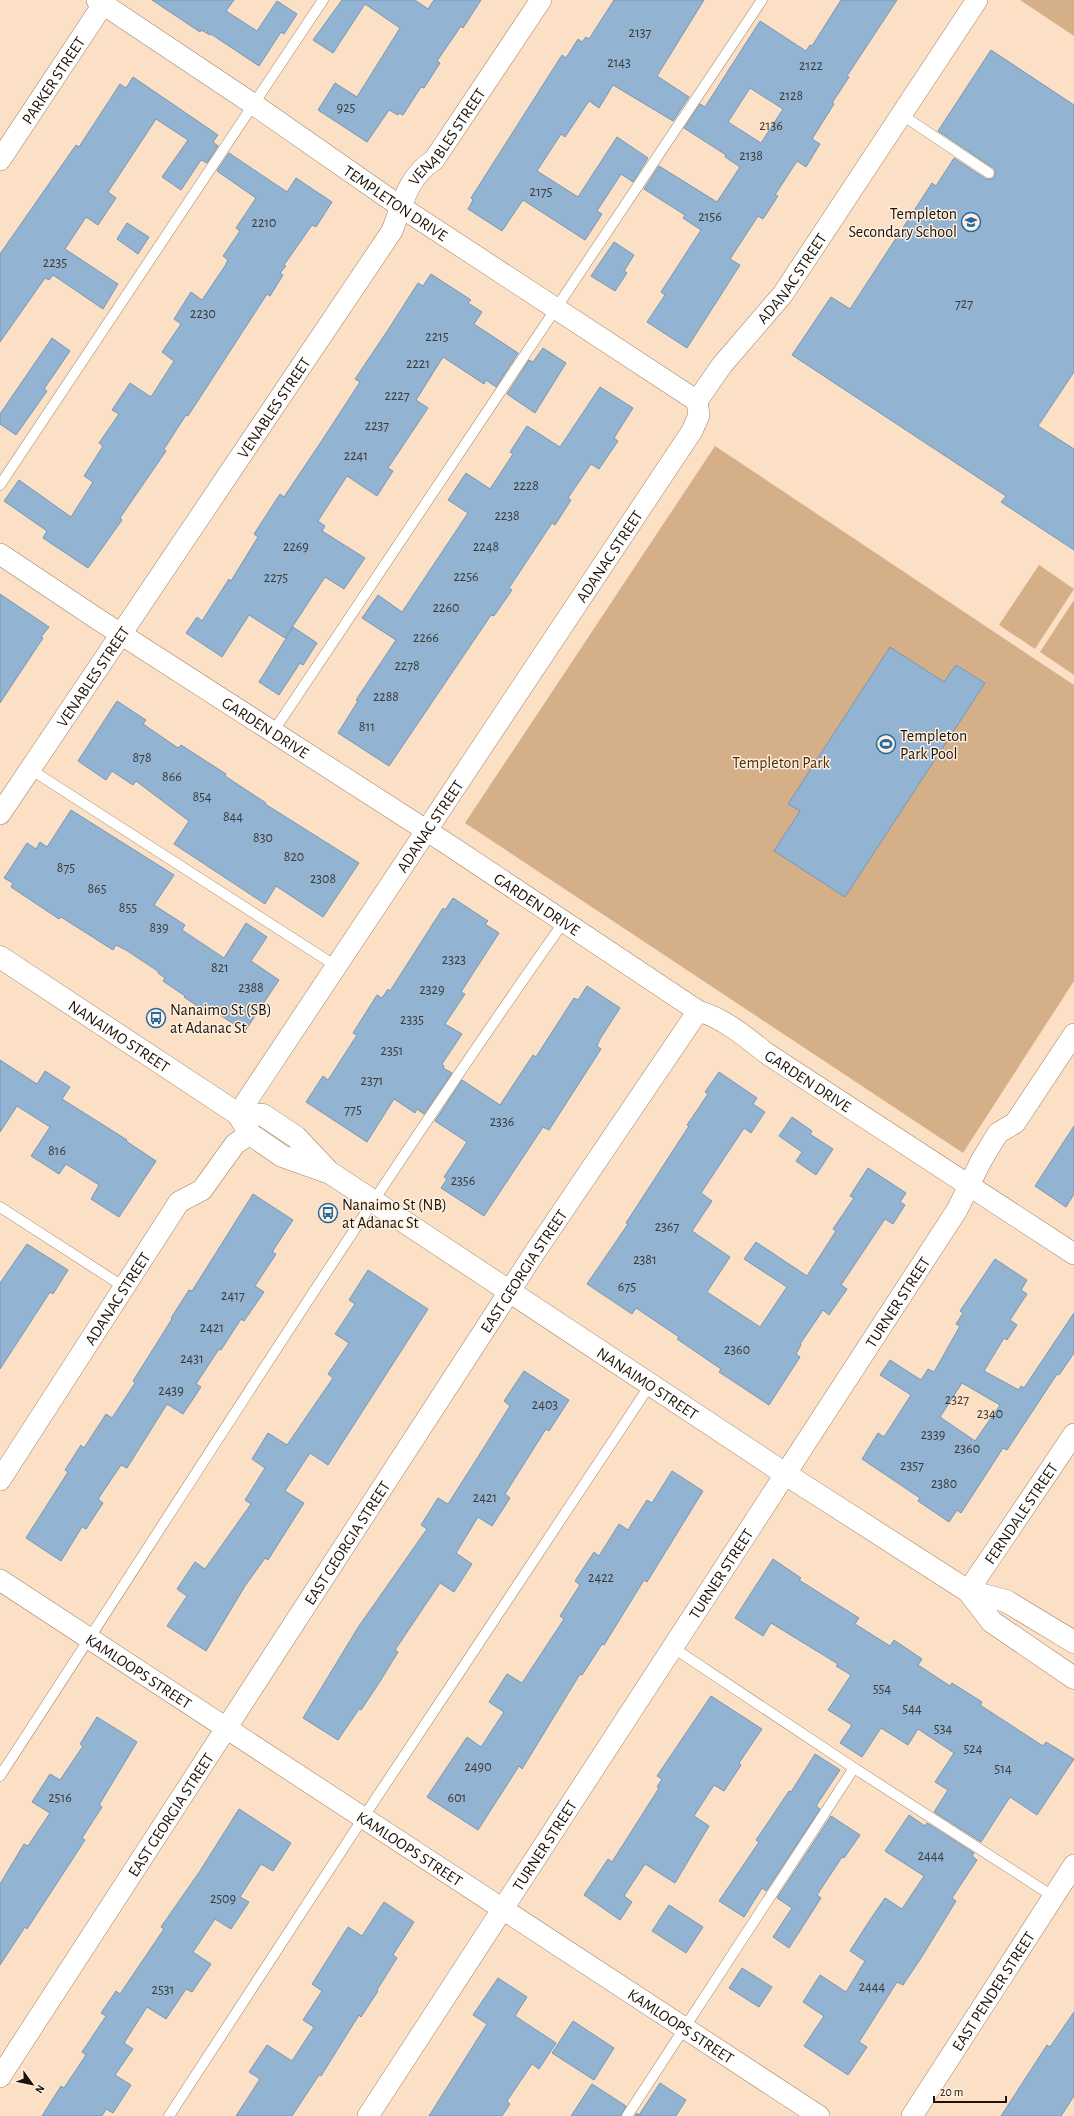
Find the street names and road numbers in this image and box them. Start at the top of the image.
street label: PARKER STREET [19,34,89,127]
street label: VENABLES STREET [406,85,489,188]
street label: TEMPLETON DRIVE [340,163,450,244]
street label: ADANAC STREET [754,231,830,327]
street label: VENABLES STREET [235,355,314,461]
street label: ADANAC STREET [573,508,646,606]
street label: VENABLES STREET [54,623,133,730]
street label: GARDEN DRIVE [219,694,311,762]
street label: ADANAC STREET [394,777,467,875]
street label: GARDEN DRIVE [491,870,583,939]
street label: NANAIMO STREET [65,998,172,1076]
street label: GARDEN DRIVE [761,1047,854,1115]
street label: EAST GEORGIA STREET [478,1207,570,1336]
street label: ADANAC STREET [82,1250,154,1348]
street label: TURNER STREET [863,1254,933,1351]
street label: NANAIMO STREET [594,1345,701,1423]
street label: FERNDALE STREET [982,1460,1061,1567]
street label: EAST GEORGIA STREET [302,1478,393,1608]
street label: TURNER STREET [686,1526,757,1622]
street label: KAMLOOPS STREET [83,1631,194,1712]
street label: EAST GEORGIA STREET [125,1750,217,1880]
street label: TURNER STREET [510,1798,580,1894]
street label: KAMLOOPS STREET [354,1809,465,1890]
street label: EAST PENDER STREET [949,1929,1038,2054]
street label: KAMLOOPS STREET [625,1986,736,2067]

